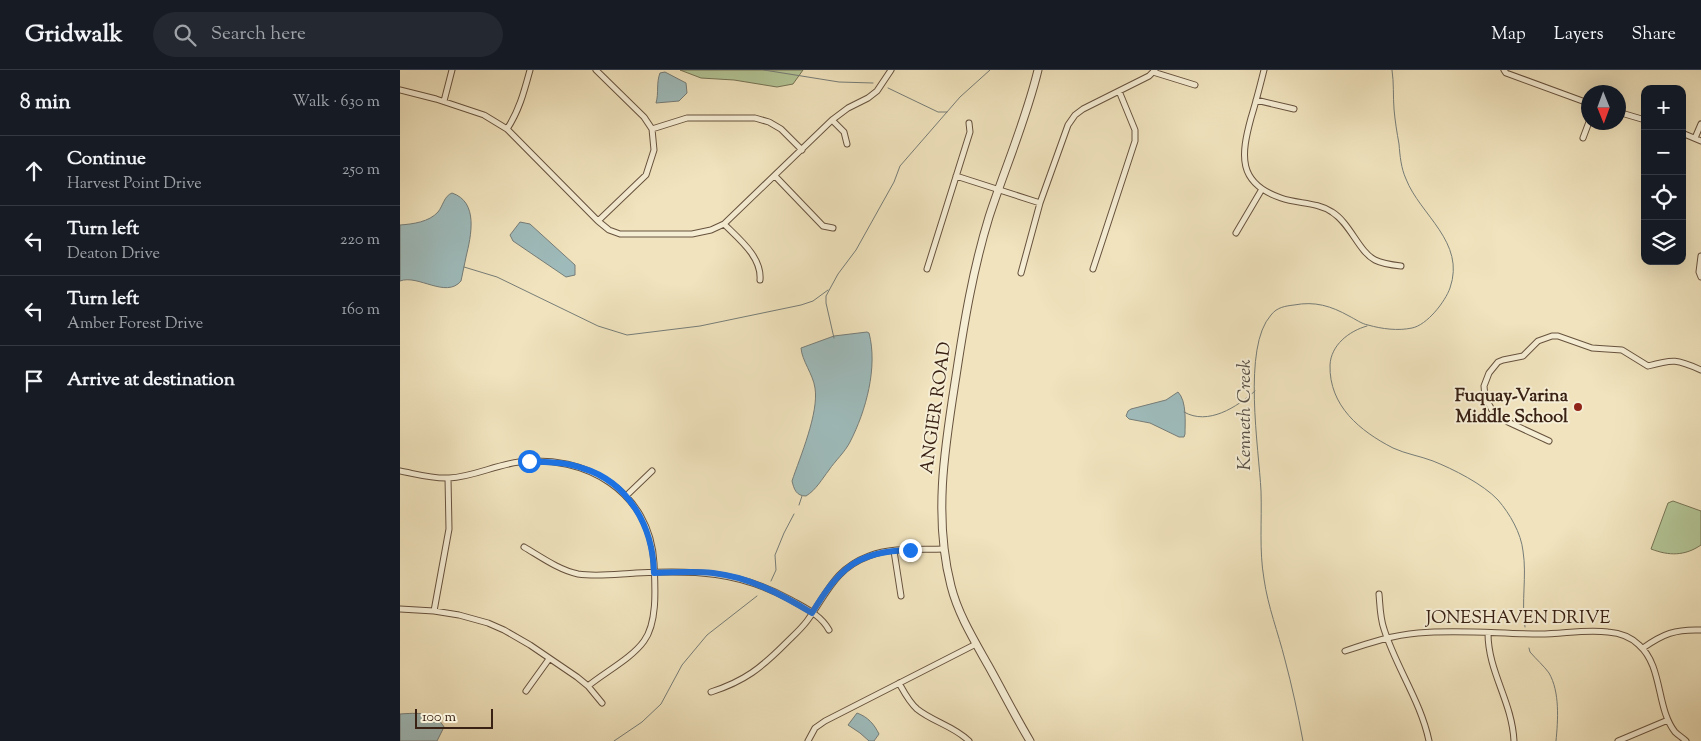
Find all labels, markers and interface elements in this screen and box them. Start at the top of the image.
search box [153,12,503,57]
text: Gridwalk [25,18,123,52]
icon: search [171,21,199,49]
text: Search here [211,21,306,48]
text: Map [1491,22,1526,48]
text: Layers [1554,22,1604,48]
text: Share [1632,22,1676,48]
north arrow [1581,85,1626,130]
map controls [1641,85,1686,265]
button: + [1641,85,1686,130]
text: 8 min [20,88,71,118]
text: Walk · 630 m [292,91,380,114]
button: − [1641,130,1686,175]
text: Continue [67,146,146,173]
icon: ahead [20,157,48,185]
text: 250 m [342,159,380,182]
text: Harvest Point Drive [67,173,202,196]
button: locate [1641,175,1686,220]
text: Turn left [67,216,139,243]
button: layers [1641,220,1686,265]
icon: left [20,227,48,255]
text: 220 m [340,229,380,252]
text: Deaton Drive [67,243,160,266]
text: Turn left [67,286,139,313]
icon: left [20,297,48,325]
text: 160 m [342,299,380,322]
text: Amber Forest Drive [67,313,203,336]
street label: ANGIER ROAD [915,340,959,476]
water label: Kenneth Creek [1232,359,1259,471]
icon: arrive [20,367,48,395]
text: Arrive at destination [67,367,235,394]
place label: Fuquay-Varina Middle School [1455,384,1569,431]
marker: Fuquay-Varina Middle School [1572,401,1584,413]
route start [518,450,541,473]
route end [899,539,922,562]
street label: JONESHAVEN DRIVE [1425,606,1610,632]
scale bar [415,706,492,729]
text: 100 m [422,708,456,728]

